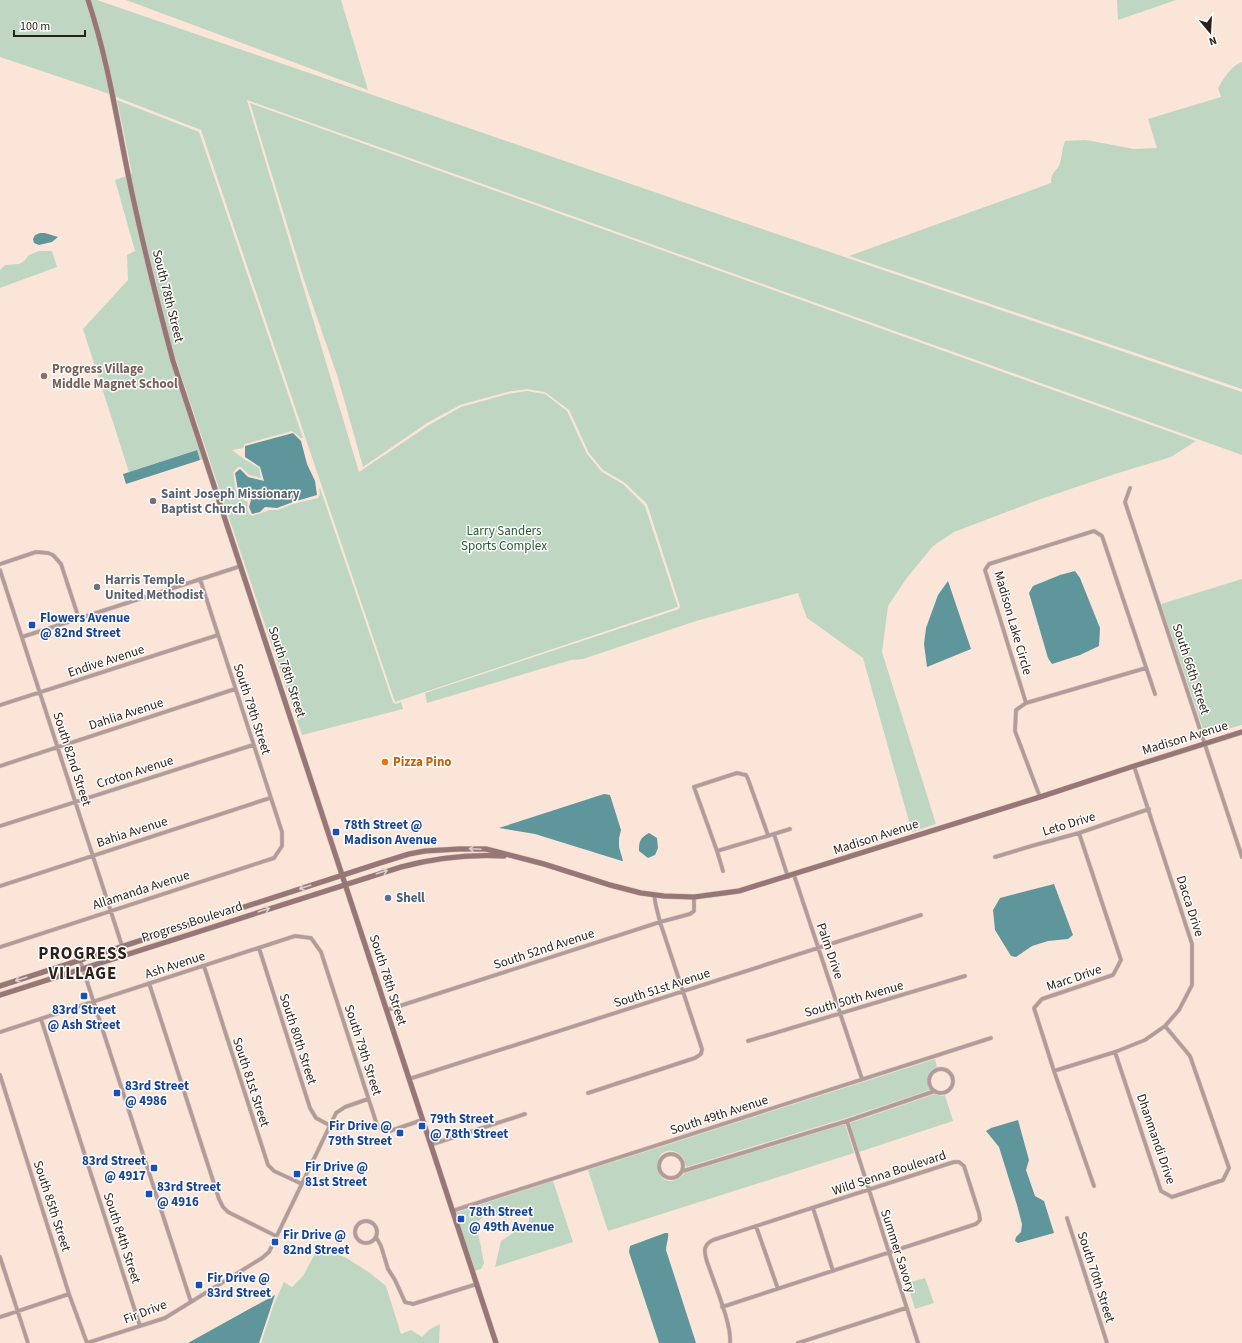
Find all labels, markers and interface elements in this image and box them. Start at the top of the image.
scale bar [14,12,85,38]
north arrow [1190,12,1230,52]
text: 100 m [20,18,50,35]
text: N [1207,33,1219,49]
street label: South 78th Street [148,248,188,345]
place label: Progress Village Middle Magnet School [52,360,178,393]
marker: Progress Village Middle Magnet School [39,371,49,381]
place label: Saint Joseph Missionary Baptist Church [161,485,300,518]
marker: Saint Joseph Missionary Baptist Church [148,496,158,506]
park label: Larry Sanders Sports Complex [461,522,547,555]
street label: Madison Lake Circle [990,569,1036,677]
place label: Harris Temple United Methodist [105,571,204,604]
marker: Harris Temple United Methodist [92,582,102,592]
place label: Flowers Avenue @ 82nd Street [40,609,130,642]
marker: Flowers Avenue @ 82nd Street [27,620,37,630]
street label: South 66th Street [1168,621,1214,717]
street label: South 78th Street [264,624,310,720]
street label: Endive Avenue [65,640,147,682]
street label: South 79th Street [229,661,275,757]
street label: Dahlia Avenue [86,693,166,735]
street label: South 82nd Street [48,710,96,809]
street label: Madison Avenue [1140,716,1230,760]
street label: Croton Avenue [94,751,176,793]
place label: Pizza Pino [393,753,452,771]
marker: Pizza Pino [380,757,390,767]
street label: Leto Drive [1040,807,1098,841]
street label: Bahia Avenue [94,812,170,852]
street label: Madison Avenue [831,815,921,859]
place label: 78th Street @ Madison Avenue [344,816,437,849]
marker: 78th Street @ Madison Avenue [331,827,341,837]
one-way arrow [469,845,482,852]
street label: Allamanda Avenue [90,866,192,914]
one-way arrow [376,868,389,875]
street label: Dacca Drive [1172,873,1208,939]
one-way arrow [299,884,311,892]
place label: Shell [396,889,425,907]
marker: Shell [383,893,393,903]
street label: Progress Boulevard [139,897,245,947]
one-way arrow [257,906,270,913]
street label: Palm Drive [812,921,848,981]
street label: South 52nd Avenue [491,924,597,974]
street label: South 78th Street [365,932,411,1028]
district label: PROGRESS VILLAGE [38,942,128,986]
street label: Ash Avenue [142,947,208,983]
street label: Marc Drive [1044,960,1104,996]
street label: South 51st Avenue [612,964,712,1012]
one-way arrow [15,976,28,983]
street label: South 50th Avenue [802,976,906,1022]
marker: 83rd Street @ Ash Street [79,991,89,1001]
street label: South 80th Street [275,991,321,1087]
place label: 83rd Street @ Ash Street [48,1001,120,1034]
street label: South 79th Street [340,1002,386,1098]
street label: South 81st Street [228,1035,274,1129]
place label: 83rd Street @ 4986 [125,1077,189,1110]
marker: 83rd Street @ 4986 [112,1088,122,1098]
street label: South 49th Avenue [668,1091,770,1139]
street label: Dhanmandi Drive [1132,1091,1180,1187]
place label: 79th Street @ 78th Street [430,1110,508,1143]
place label: Fir Drive @ 79th Street [328,1117,392,1150]
marker: 79th Street @ 78th Street [417,1121,427,1131]
marker: Fir Drive @ 79th Street [395,1128,405,1138]
street label: Wild Senna Boulevard [830,1146,948,1200]
place label: 83rd Street @ 4917 [82,1152,146,1185]
street label: South 85th Street [29,1158,75,1254]
place label: Fir Drive @ 81st Street [305,1158,368,1191]
marker: 83rd Street @ 4917 [149,1163,159,1173]
marker: Fir Drive @ 81st Street [292,1169,302,1179]
place label: 83rd Street @ 4916 [157,1178,221,1211]
marker: 83rd Street @ 4916 [144,1189,154,1199]
street label: South 84th Street [99,1190,145,1286]
place label: 78th Street @ 49th Avenue [469,1203,555,1236]
street label: Summer Savory [876,1207,920,1295]
marker: 78th Street @ 49th Avenue [456,1214,466,1224]
place label: Fir Drive @ 82nd Street [283,1226,349,1259]
street label: South 70th Street [1073,1229,1119,1325]
marker: Fir Drive @ 82nd Street [270,1237,280,1247]
place label: Fir Drive @ 83rd Street [207,1269,271,1302]
marker: Fir Drive @ 83rd Street [194,1280,204,1290]
street label: Fir Drive [121,1296,169,1328]

